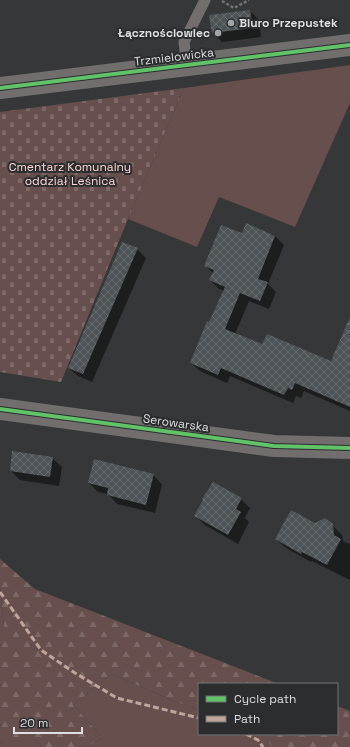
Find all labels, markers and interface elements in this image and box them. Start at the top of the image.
place label: Biuro Przepustek [239,15,338,31]
marker: Biuro Przepustek [226,18,236,28]
place label: Łącznościowiec [118,25,210,41]
marker: Łącznościowiec [213,28,223,38]
street label: Trzmielowicka [133,44,215,70]
park label: Cmentarz Komunalny oddział Leśnica [9,159,131,189]
street label: Serowarska [142,410,210,436]
legend [198,683,338,735]
text: Cycle path [234,691,296,707]
scale bar [14,709,82,735]
text: Path [234,711,260,727]
text: 20 m [20,715,48,731]

